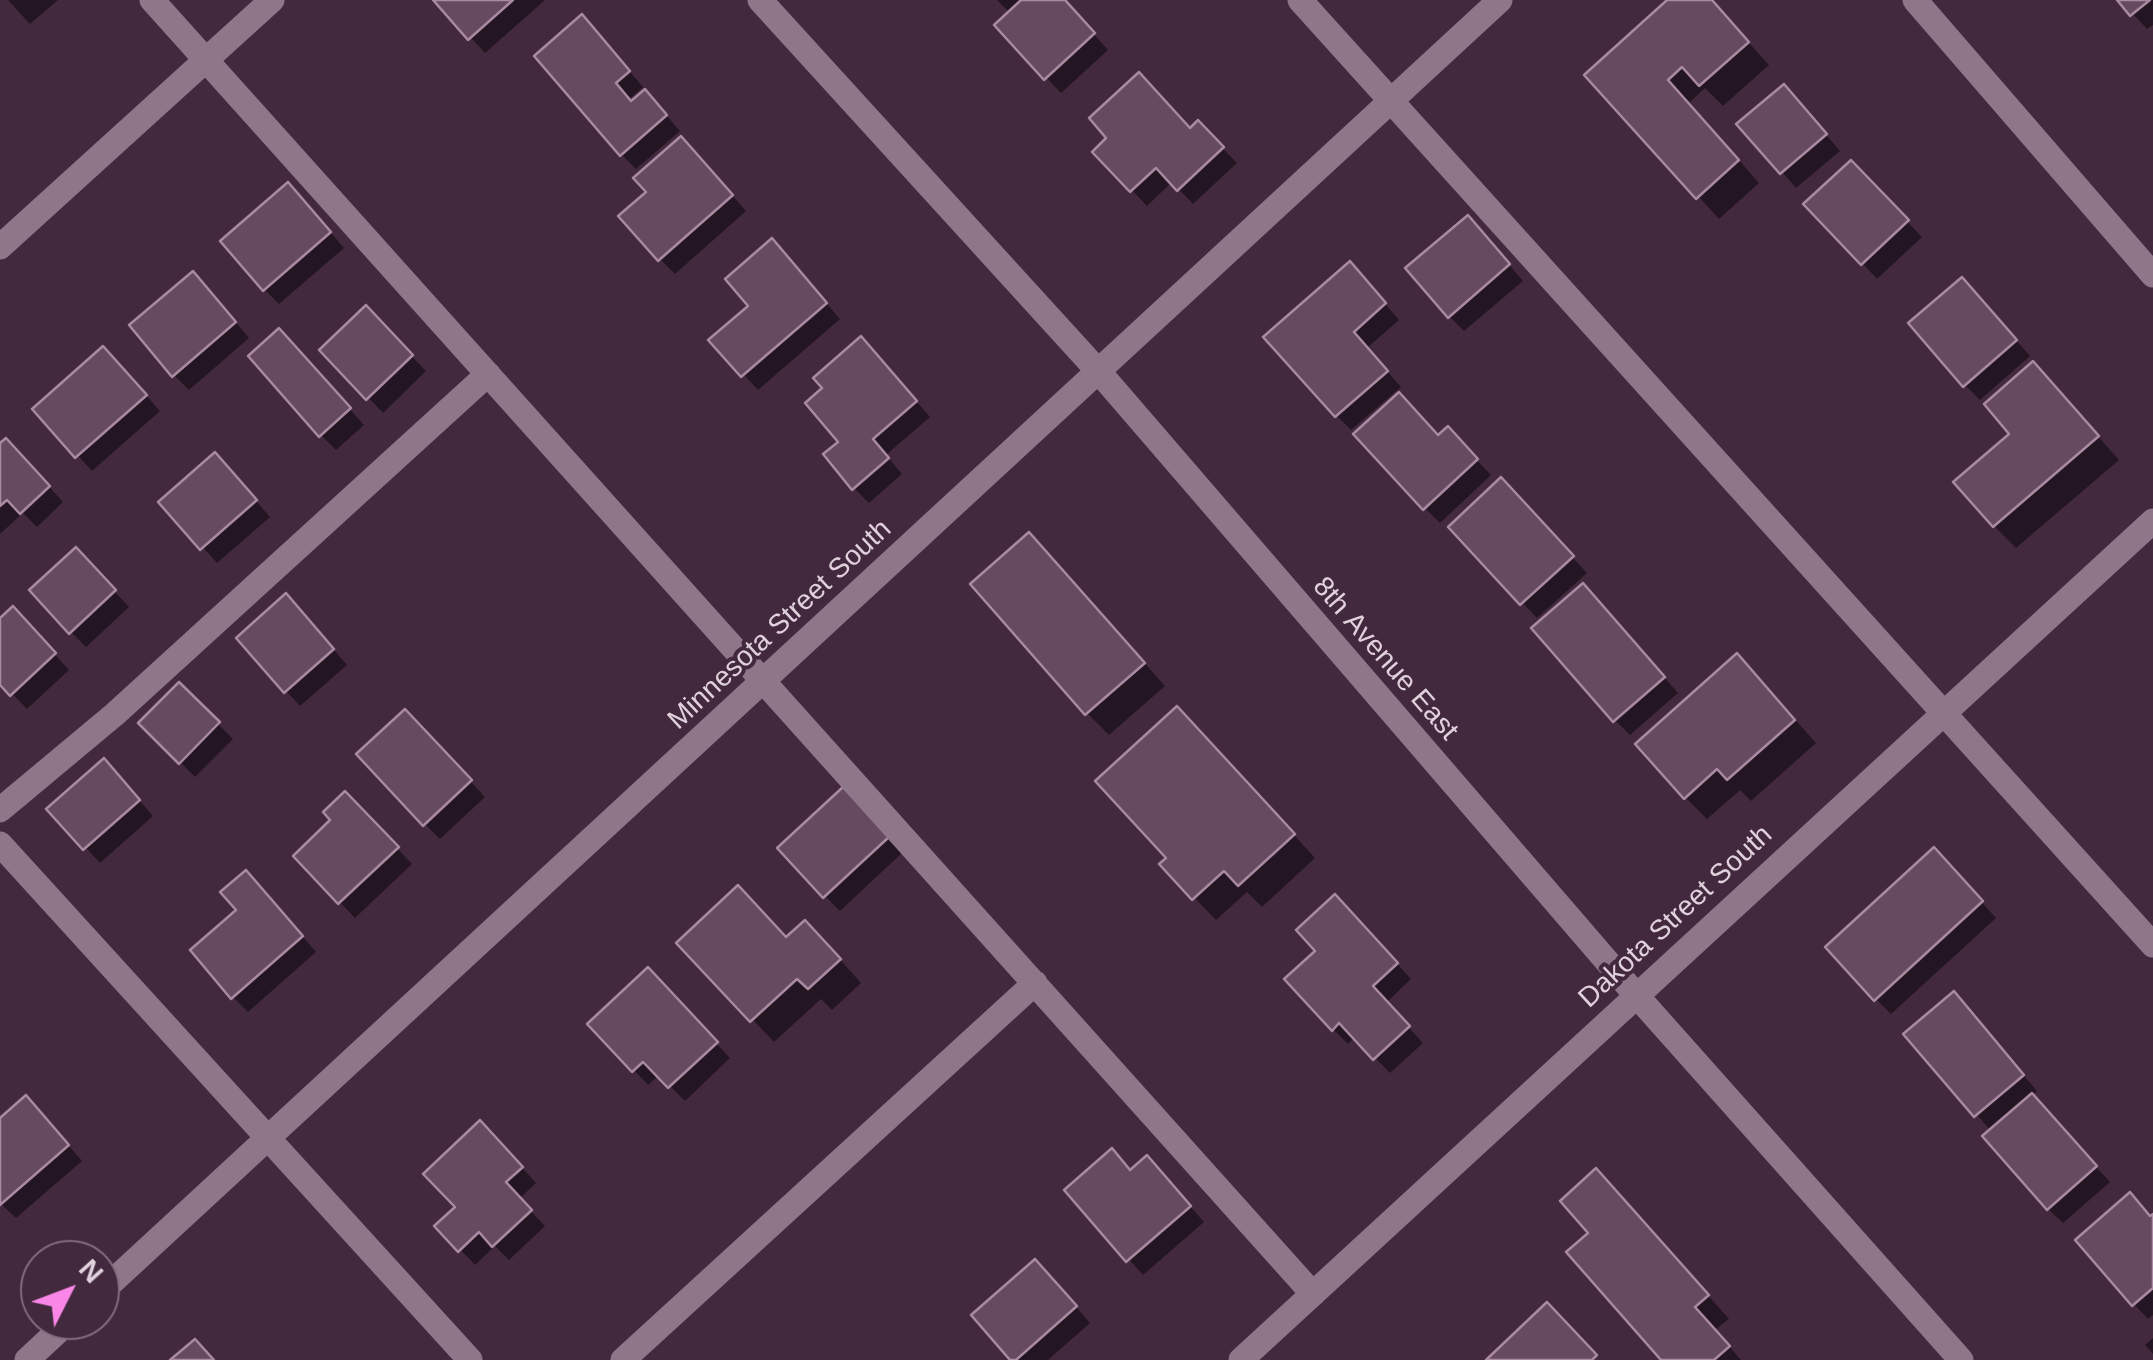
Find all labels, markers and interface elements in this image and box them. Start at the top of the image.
street label: Minnesota Street South [662,513,898,737]
street label: 8th Avenue East [1305,571,1465,747]
street label: Dakota Street South [1572,819,1780,1015]
north arrow [20,1240,120,1340]
text: N [73,1253,109,1289]

